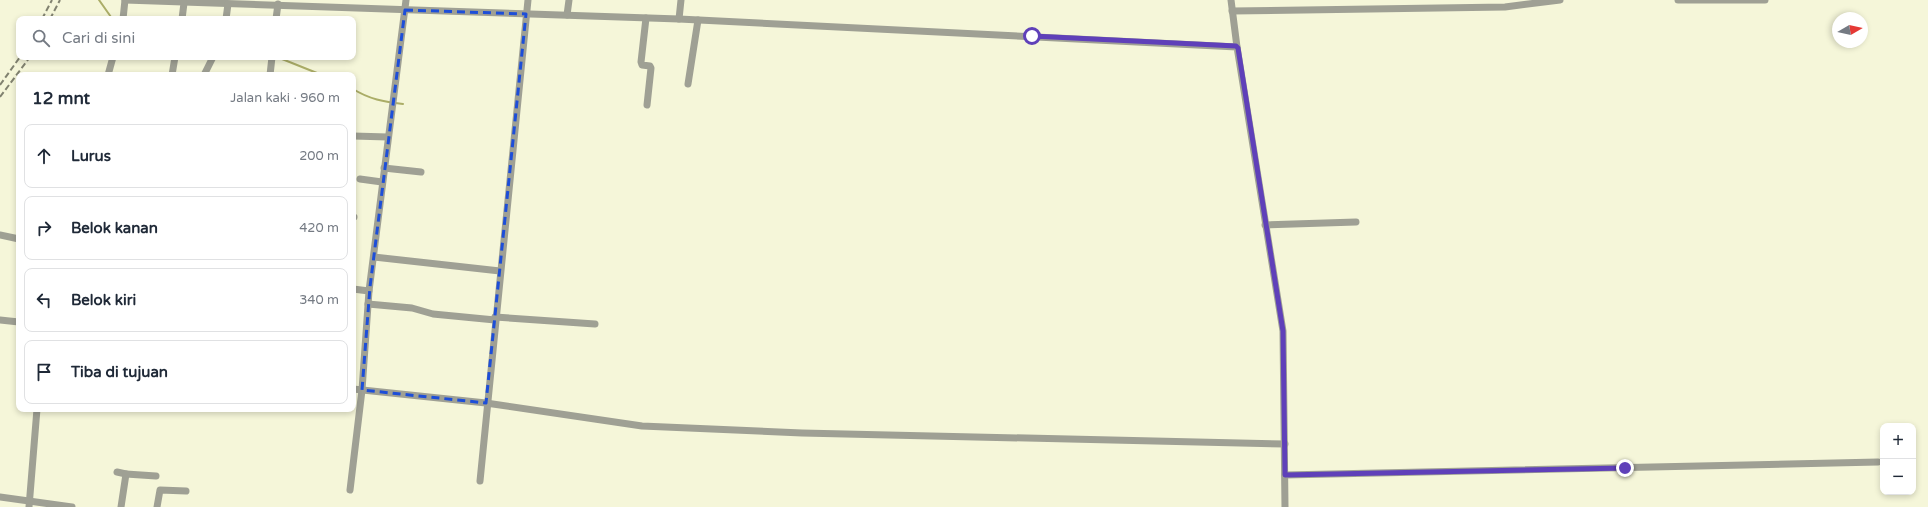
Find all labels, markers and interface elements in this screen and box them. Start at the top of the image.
north arrow [1832,12,1868,48]
search box [16,16,356,60]
icon: search [30,27,52,49]
route start [1023,27,1041,45]
text: Cari di sini [62,29,135,47]
text: 12 mnt [32,88,90,109]
text: Jalan kaki · 960 m [230,90,340,106]
icon: ahead [33,145,55,167]
text: Lurus [71,147,111,165]
text: 200 m [299,148,339,164]
icon: right [33,217,55,239]
text: Belok kanan [71,219,158,237]
text: 420 m [299,220,339,236]
icon: left [33,289,55,311]
text: Belok kiri [71,291,136,309]
text: 340 m [299,292,339,308]
icon: arrive [33,361,55,383]
text: Tiba di tujuan [71,363,168,381]
map controls [1880,423,1916,495]
button: + [1880,423,1916,459]
route end [1616,459,1634,477]
button: − [1880,459,1916,495]

